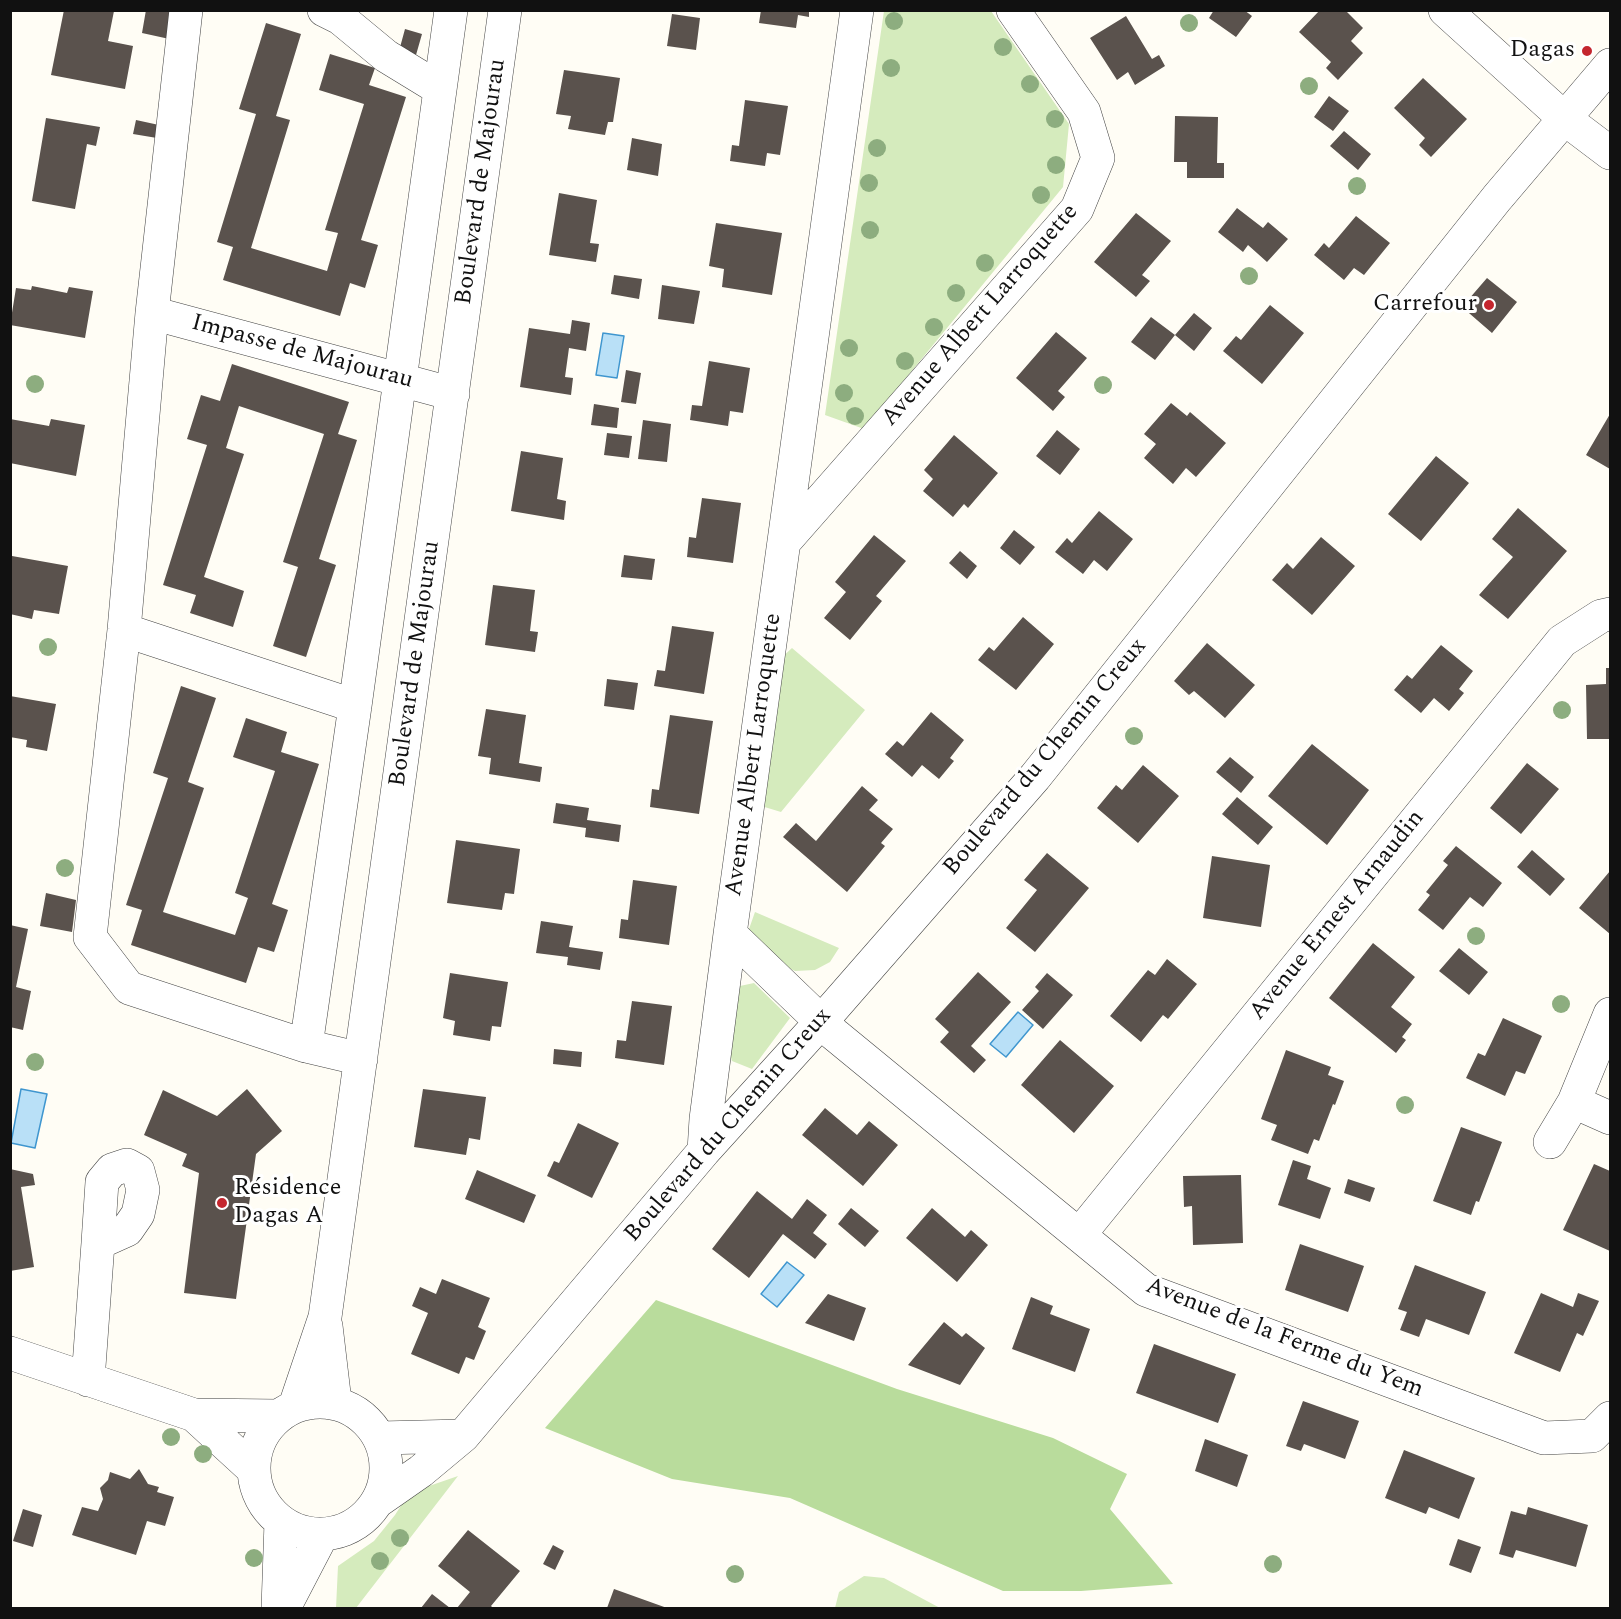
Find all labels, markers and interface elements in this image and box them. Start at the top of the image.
place label: Dagas [1510,37,1575,65]
marker: Dagas [1580,44,1594,58]
street label: Boulevard de Majourau [450,57,514,307]
street label: Avenue Albert Larroquette [877,199,1085,433]
place label: Carrefour [1373,291,1477,319]
marker: Carrefour [1482,298,1496,312]
street label: Impasse de Majourau [188,310,416,396]
street label: Boulevard de Majourau [384,539,448,789]
street label: Avenue Albert Larroquette [721,612,789,898]
street label: Boulevard du Chemin Creux [938,633,1154,883]
street label: Avenue Ernest Arnaudin [1244,805,1432,1027]
street label: Boulevard du Chemin Creux [619,1003,839,1249]
place label: Résidence Dagas A [234,1175,341,1231]
marker: Résidence Dagas A [215,1196,229,1210]
street label: Avenue de la Ferme du Yem [1141,1273,1427,1405]

